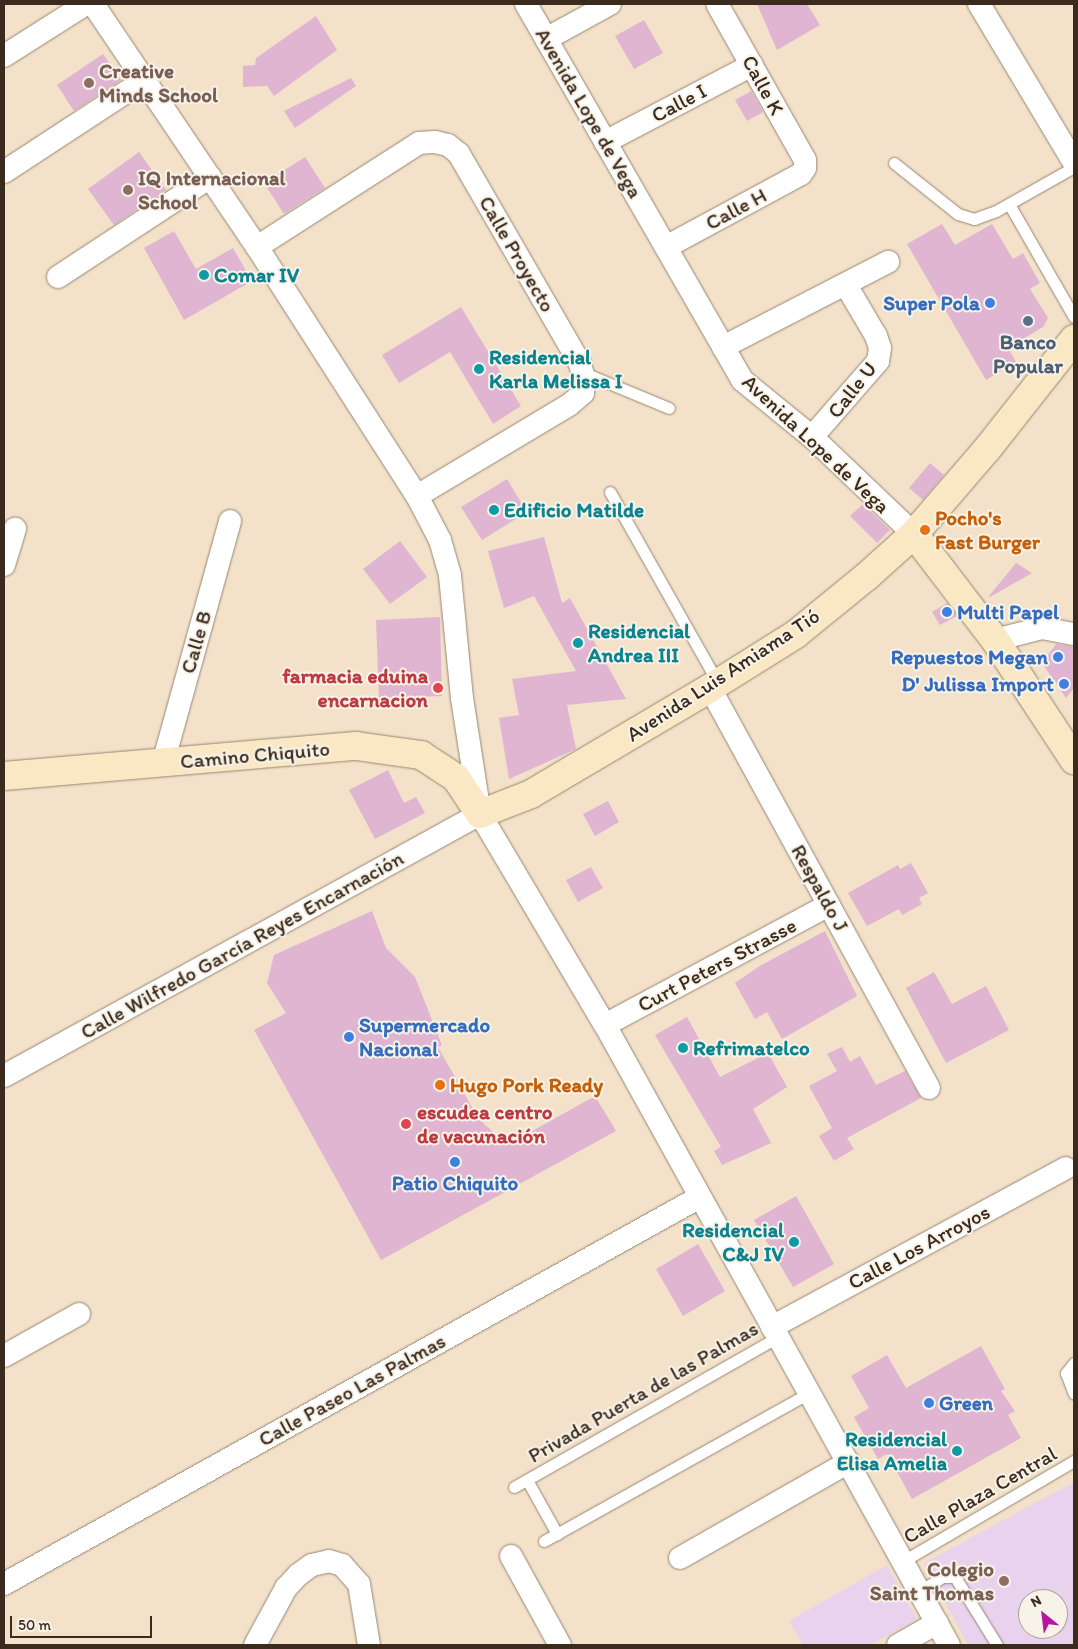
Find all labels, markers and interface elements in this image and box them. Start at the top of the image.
street label: Avenida Lope de Vega [530,23,648,203]
street label: Calle K [736,51,790,119]
place label: Creative Minds School [99,58,218,108]
marker: Creative Minds School [83,77,95,89]
street label: Calle I [647,78,711,128]
place label: IQ Internacional School [138,165,288,215]
street label: Calle H [701,182,771,236]
marker: IQ Internacional School [122,184,134,196]
street label: Calle Proyecto [474,191,560,317]
place label: Comar IV [214,262,299,288]
marker: Comar IV [198,269,210,281]
place label: Super Pola [884,290,980,316]
marker: Super Pola [984,297,996,309]
marker: Banco Popular [1022,315,1034,327]
place label: Banco Popular [993,329,1063,379]
place label: Residencial Karla Melissa I [489,344,623,394]
street label: Calle U [822,357,882,423]
marker: Residencial Karla Melissa I [473,363,485,375]
street label: Avenida Lope de Vega [737,369,895,519]
place label: Edificio Matilde [504,497,644,523]
marker: Edificio Matilde [488,504,500,516]
place label: Pocho's Fast Burger [935,505,1040,555]
marker: Pocho's Fast Burger [919,524,931,536]
place label: Multi Papel [957,599,1058,625]
street label: Avenida Luis Amiama Tió [622,603,824,747]
marker: Multi Papel [941,606,953,618]
street label: Calle B [175,607,217,677]
place label: Residencial Andrea III [588,618,690,668]
marker: Residencial Andrea III [572,637,584,649]
place label: Repuestos Megan [892,644,1048,670]
marker: Repuestos Megan [1052,651,1064,663]
place label: farmacia eduina encarnacion [282,663,428,713]
place label: D' Julissa Import [901,671,1054,697]
marker: D' Julissa Import [1058,678,1070,690]
marker: farmacia eduina encarnacion [432,682,444,694]
street label: Camino Chiquito [179,736,331,774]
street label: Respaldo J [786,840,854,936]
street label: Calle Wilfredo García Reyes Encarnación [76,845,408,1045]
street label: Curt Peters Strasse [634,913,800,1017]
place label: Supermercado Nacional [359,1012,490,1062]
marker: Supermercado Nacional [343,1031,355,1043]
place label: Refrimatelco [693,1035,810,1061]
marker: Refrimatelco [677,1042,689,1054]
place label: Hugo Pork Ready [450,1072,603,1098]
marker: Hugo Pork Ready [434,1079,446,1091]
place label: escudea centro de vacunación [417,1099,553,1149]
marker: escudea centro de vacunación [399,1117,413,1131]
marker: Patio Chiquito [449,1156,461,1168]
place label: Patio Chiquito [391,1170,519,1196]
street label: Calle Los Arroyos [844,1199,994,1295]
place label: Residencial C&J IV [682,1217,784,1267]
marker: Residencial C&J IV [788,1236,800,1248]
street label: Privada Puerta de las Palmas [524,1316,762,1468]
street label: Calle Paseo Las Palmas [255,1328,449,1452]
place label: Green [939,1390,993,1416]
marker: Green [923,1397,935,1409]
place label: Residencial Elisa Amelia [836,1426,947,1476]
street label: Calle Plaza Central [899,1441,1061,1549]
marker: Residencial Elisa Amelia [951,1445,963,1457]
place label: Colegio Saint Thomas [871,1556,994,1606]
marker: Colegio Saint Thomas [998,1575,1010,1587]
north arrow [1018,1589,1068,1639]
text: N [1028,1592,1044,1611]
scale bar [12,1606,155,1638]
text: 50 m [18,1616,51,1634]

